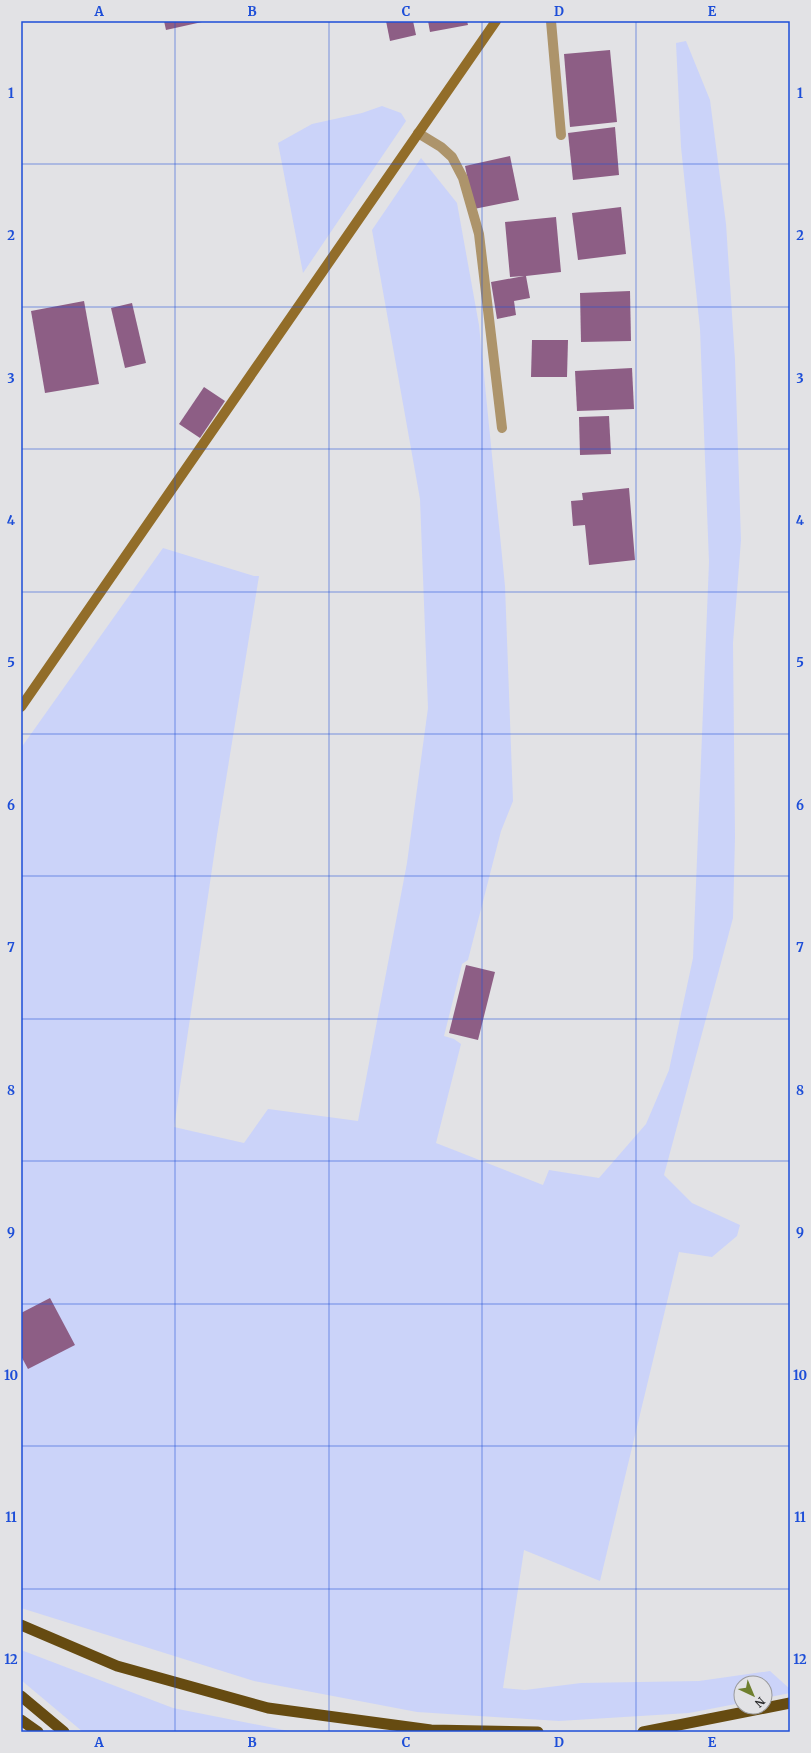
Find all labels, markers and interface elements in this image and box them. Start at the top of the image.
text: A [93,3,104,20]
text: B [247,3,257,20]
text: C [402,3,411,20]
text: D [554,3,564,20]
text: E [708,3,717,20]
text: 1 [8,85,14,102]
text: 1 [797,85,803,102]
text: 2 [7,227,15,244]
text: 2 [796,227,804,244]
text: 3 [7,370,15,387]
text: 3 [796,370,804,387]
text: 4 [7,512,16,529]
text: 4 [796,512,805,529]
text: 5 [7,654,15,671]
text: 5 [796,654,804,671]
text: 6 [7,797,15,814]
text: 6 [796,797,804,814]
text: 7 [7,939,15,956]
text: 7 [796,939,804,956]
text: 8 [7,1082,15,1099]
text: 8 [796,1082,804,1099]
text: 9 [7,1224,15,1241]
text: 9 [796,1224,804,1241]
text: 10 [4,1367,18,1384]
text: 10 [793,1367,807,1384]
text: 11 [5,1509,17,1526]
text: 11 [794,1509,806,1526]
text: 12 [4,1651,18,1668]
text: 12 [793,1651,807,1668]
north arrow [733,1675,773,1715]
text: N [752,1694,768,1710]
text: A [93,1734,104,1751]
text: B [247,1734,257,1751]
text: C [402,1734,411,1751]
text: D [554,1734,564,1751]
text: E [708,1734,717,1751]

